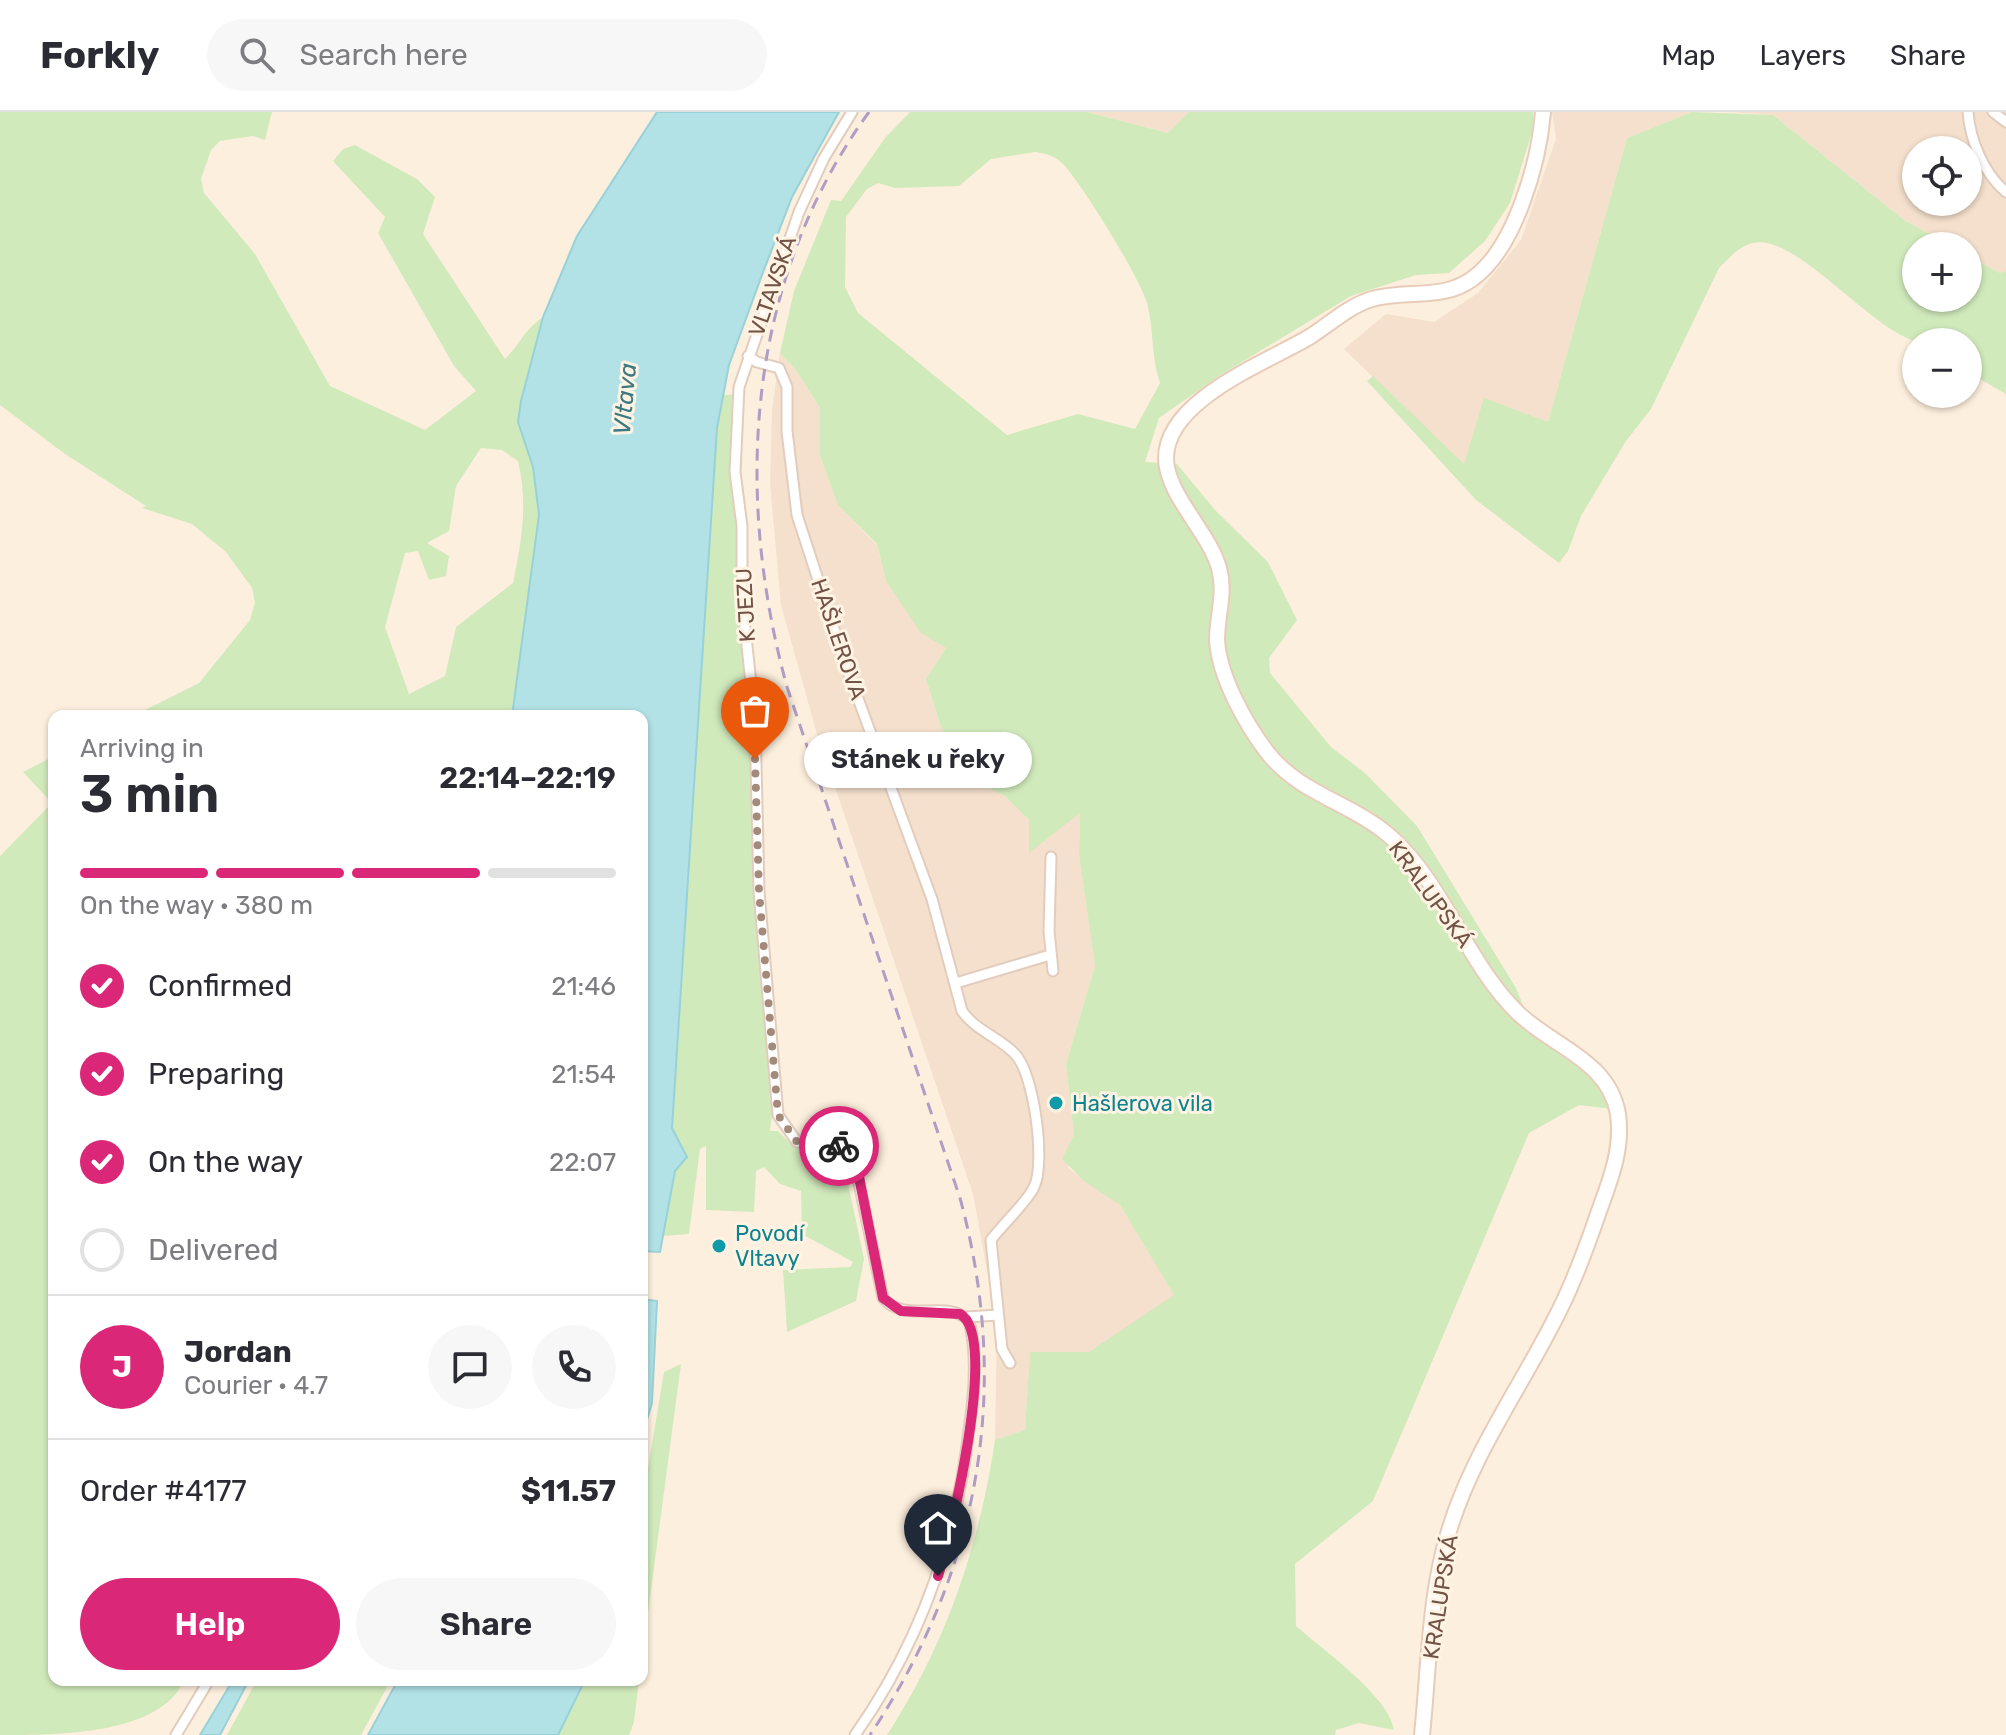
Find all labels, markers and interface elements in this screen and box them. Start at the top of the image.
search box [207,19,767,91]
text: Forkly [40,32,159,78]
icon: search [235,33,279,77]
text: Search here [299,37,468,73]
text: Map [1661,39,1716,72]
text: Layers [1760,39,1846,72]
text: Share [1890,39,1966,72]
map controls [1902,136,1982,408]
button: locate [1902,136,1982,216]
street label: VLTAVSKÁ [743,232,802,340]
button: + [1902,232,1982,312]
button: − [1902,328,1982,408]
water label: Vltava [608,362,642,436]
street label: K JEZU [730,567,761,643]
street label: HAŠLEROVA [805,575,872,704]
pin [721,677,789,759]
icon: bag [733,689,777,733]
callout: Stánek u řeky [803,731,1031,787]
text: Arriving in [80,733,204,764]
text: Stánek u řeky [831,744,1005,775]
text: 22:14–22:19 [439,760,616,796]
text: 3 min [80,763,219,825]
street label: KRALUPSKÁ [1383,836,1479,953]
text: On the way · 380 m [80,890,313,921]
icon: check [80,964,124,1008]
text: Confirmed [148,968,292,1004]
text: 21:46 [551,971,616,1002]
icon: check [80,1052,124,1096]
text: Preparing [148,1056,284,1092]
text: 21:54 [551,1059,616,1090]
place label: Hašlerova vila [1072,1090,1213,1117]
marker: Hašlerova vila [1047,1094,1065,1112]
courier [799,1106,879,1186]
icon: bike [817,1124,861,1168]
icon: check [80,1140,124,1184]
text: On the way [148,1144,303,1180]
text: 22:07 [549,1147,616,1178]
place label: Povodí Vltavy [735,1220,806,1272]
text: Delivered [148,1232,279,1268]
marker: Povodí Vltavy [710,1237,728,1255]
button: chat [428,1325,512,1409]
button: phone [532,1325,616,1409]
text: Jordan [184,1334,292,1370]
text: J [112,1349,132,1385]
text: Courier · 4.7 [184,1370,328,1401]
text: Order #4177 [80,1473,247,1509]
text: $11.57 [521,1473,616,1509]
pin [904,1494,972,1576]
icon: home [916,1506,960,1550]
street label: KRALUPSKÁ [1417,1533,1464,1661]
button: Help [80,1578,340,1670]
button: Share [356,1578,616,1670]

